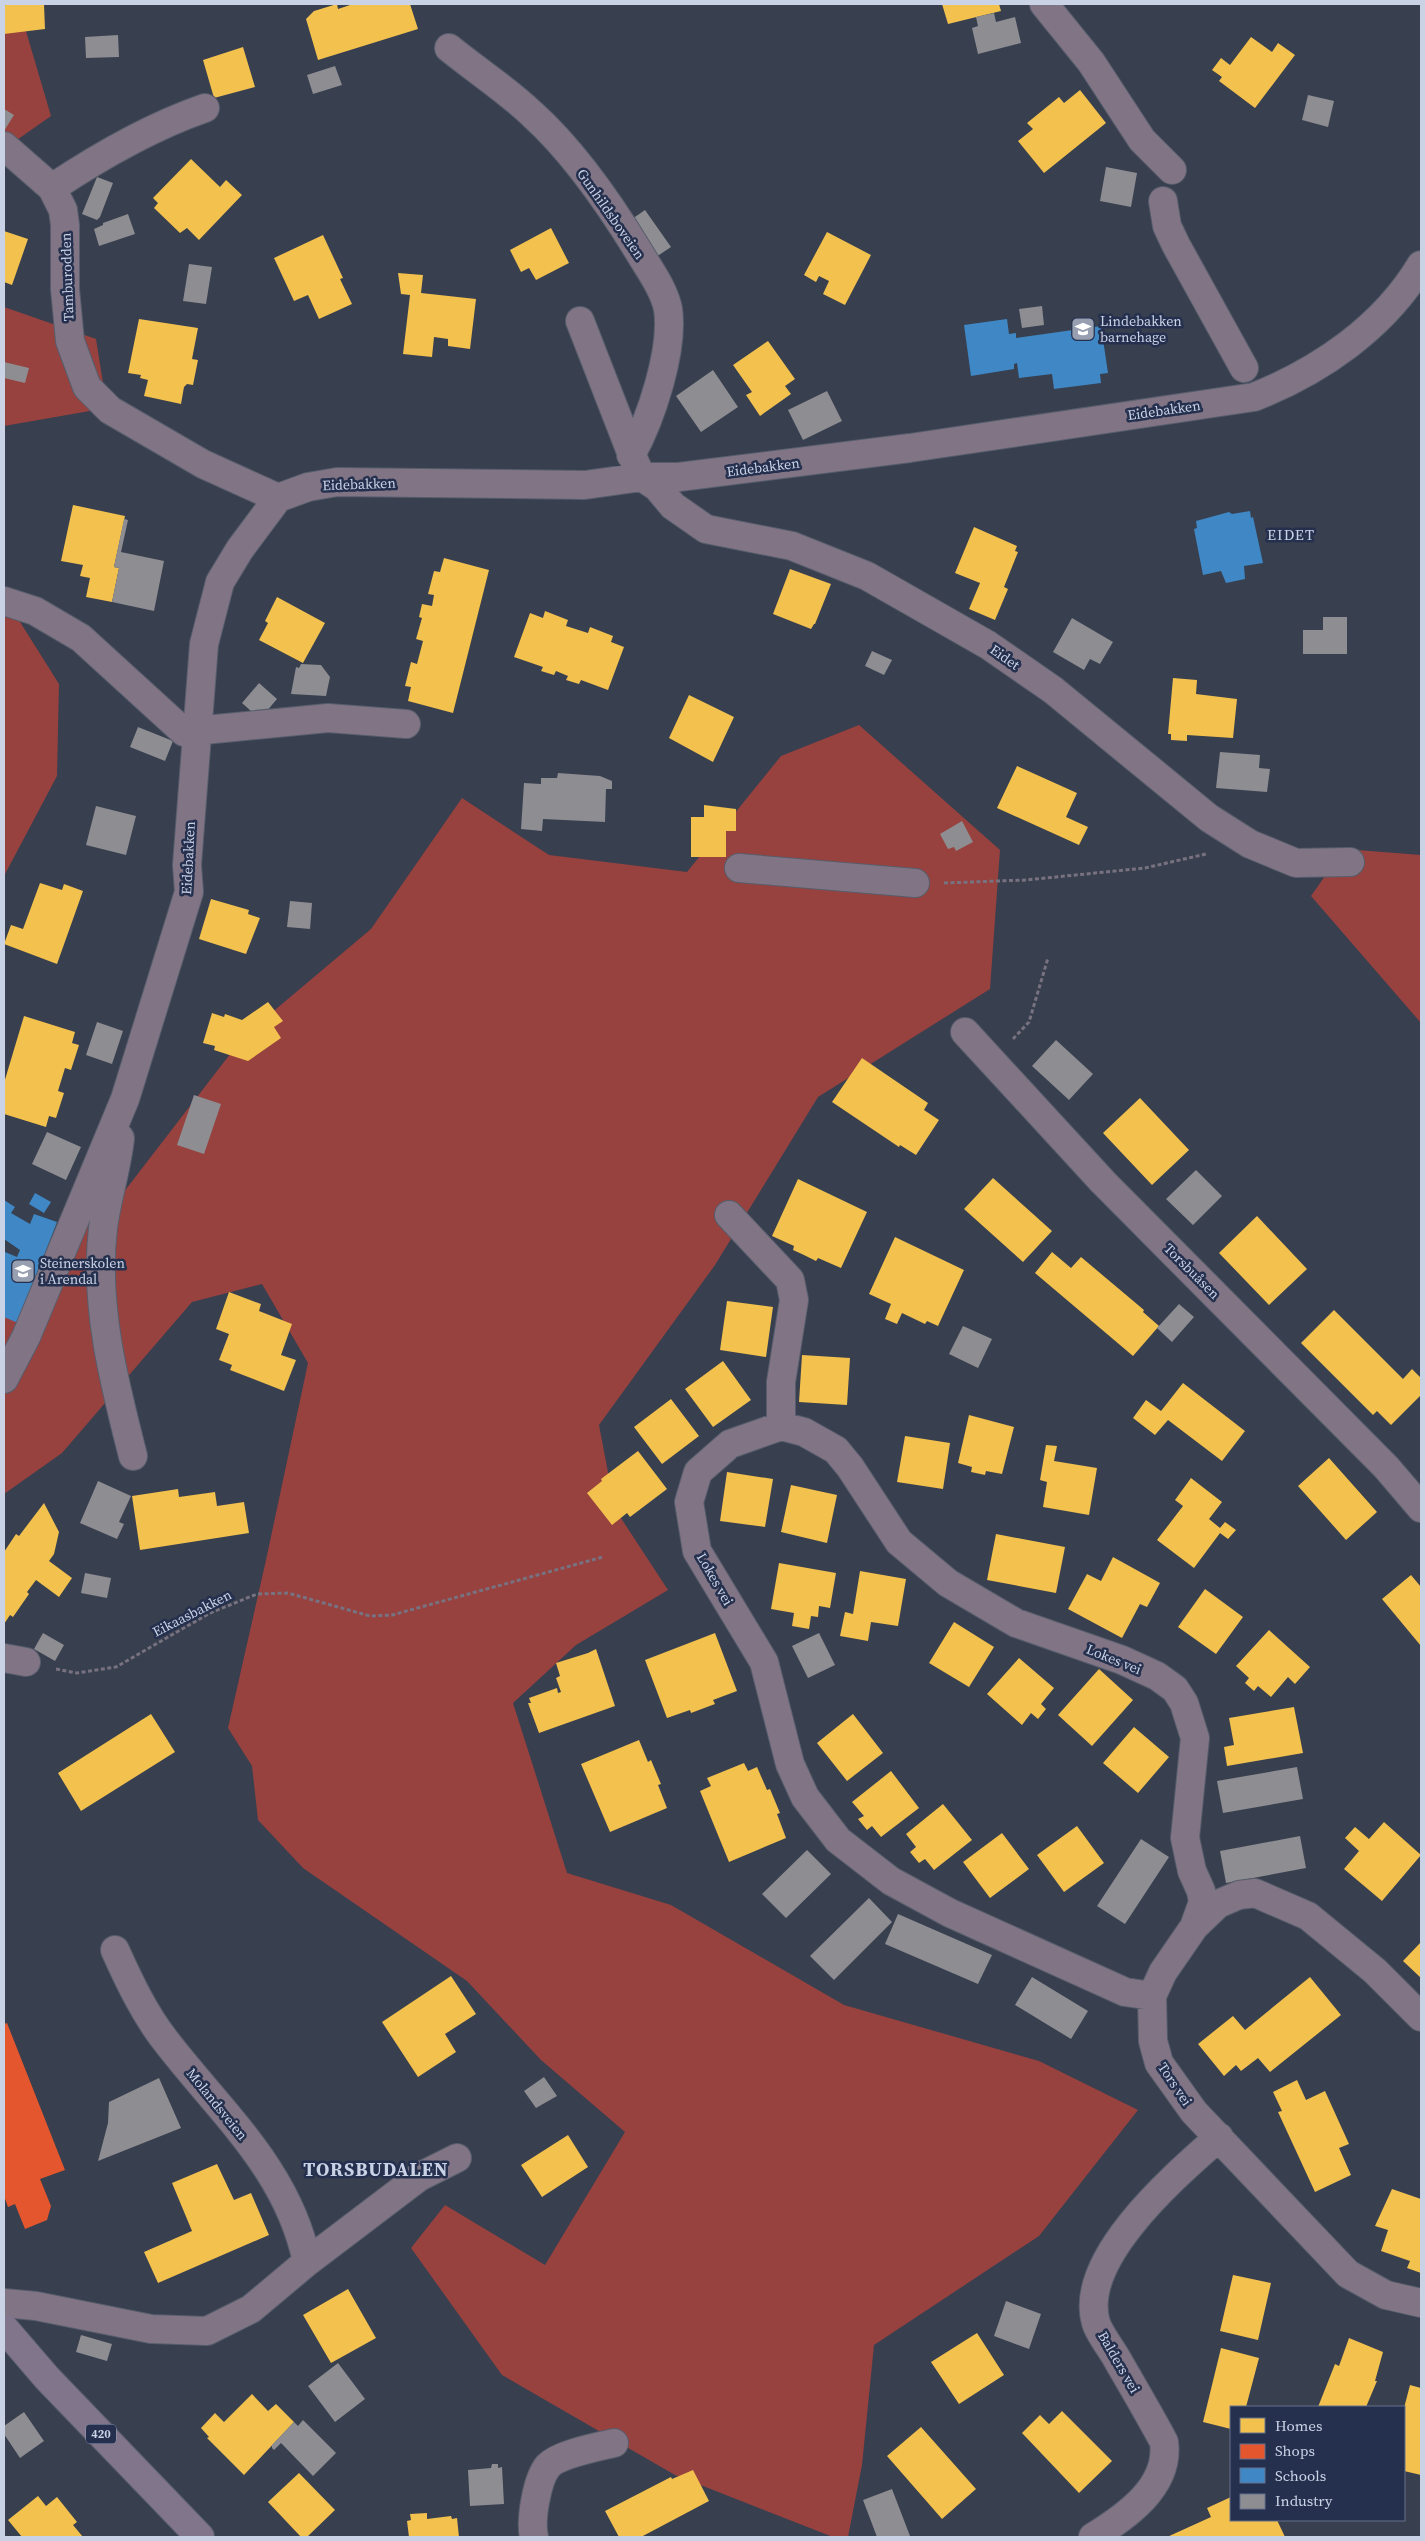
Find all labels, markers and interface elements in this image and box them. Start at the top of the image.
street label: Gunhildsboveien [572,165,650,264]
street label: Tamburodden [55,232,79,322]
place label: Lindebakken barnehage [1100,311,1182,347]
school or university icon: Lindebakken barnehage [1070,316,1096,342]
street label: Eidebakken [1126,395,1202,425]
street label: Eidebakken [725,453,801,481]
street label: Eidebakken [322,473,397,495]
district label: EIDET [1267,524,1315,545]
street label: Eidet [986,640,1024,675]
street label: Eidebakken [176,820,200,895]
street label: Torsbuåsen [1160,1239,1225,1304]
place label: Steinerskolen i Arendal [40,1253,125,1289]
school or university icon: Steinerskolen i Arendal [10,1258,36,1284]
street label: Lokes vei [692,1549,738,1609]
street label: Eikaasbakken [149,1584,235,1642]
street label: Lokes vei [1083,1639,1145,1679]
street label: Tors vei [1153,2058,1197,2110]
street label: Molandsveien [182,2064,253,2145]
district label: TORSBUDALEN [303,2156,449,2182]
street label: Balders vei [1093,2327,1145,2397]
legend [1230,2406,1405,2521]
text: Homes [1275,2415,1322,2436]
road number: 420 [86,2424,116,2444]
text: Shops [1275,2440,1315,2461]
text: Schools [1275,2465,1326,2486]
text: Industry [1275,2490,1333,2511]

